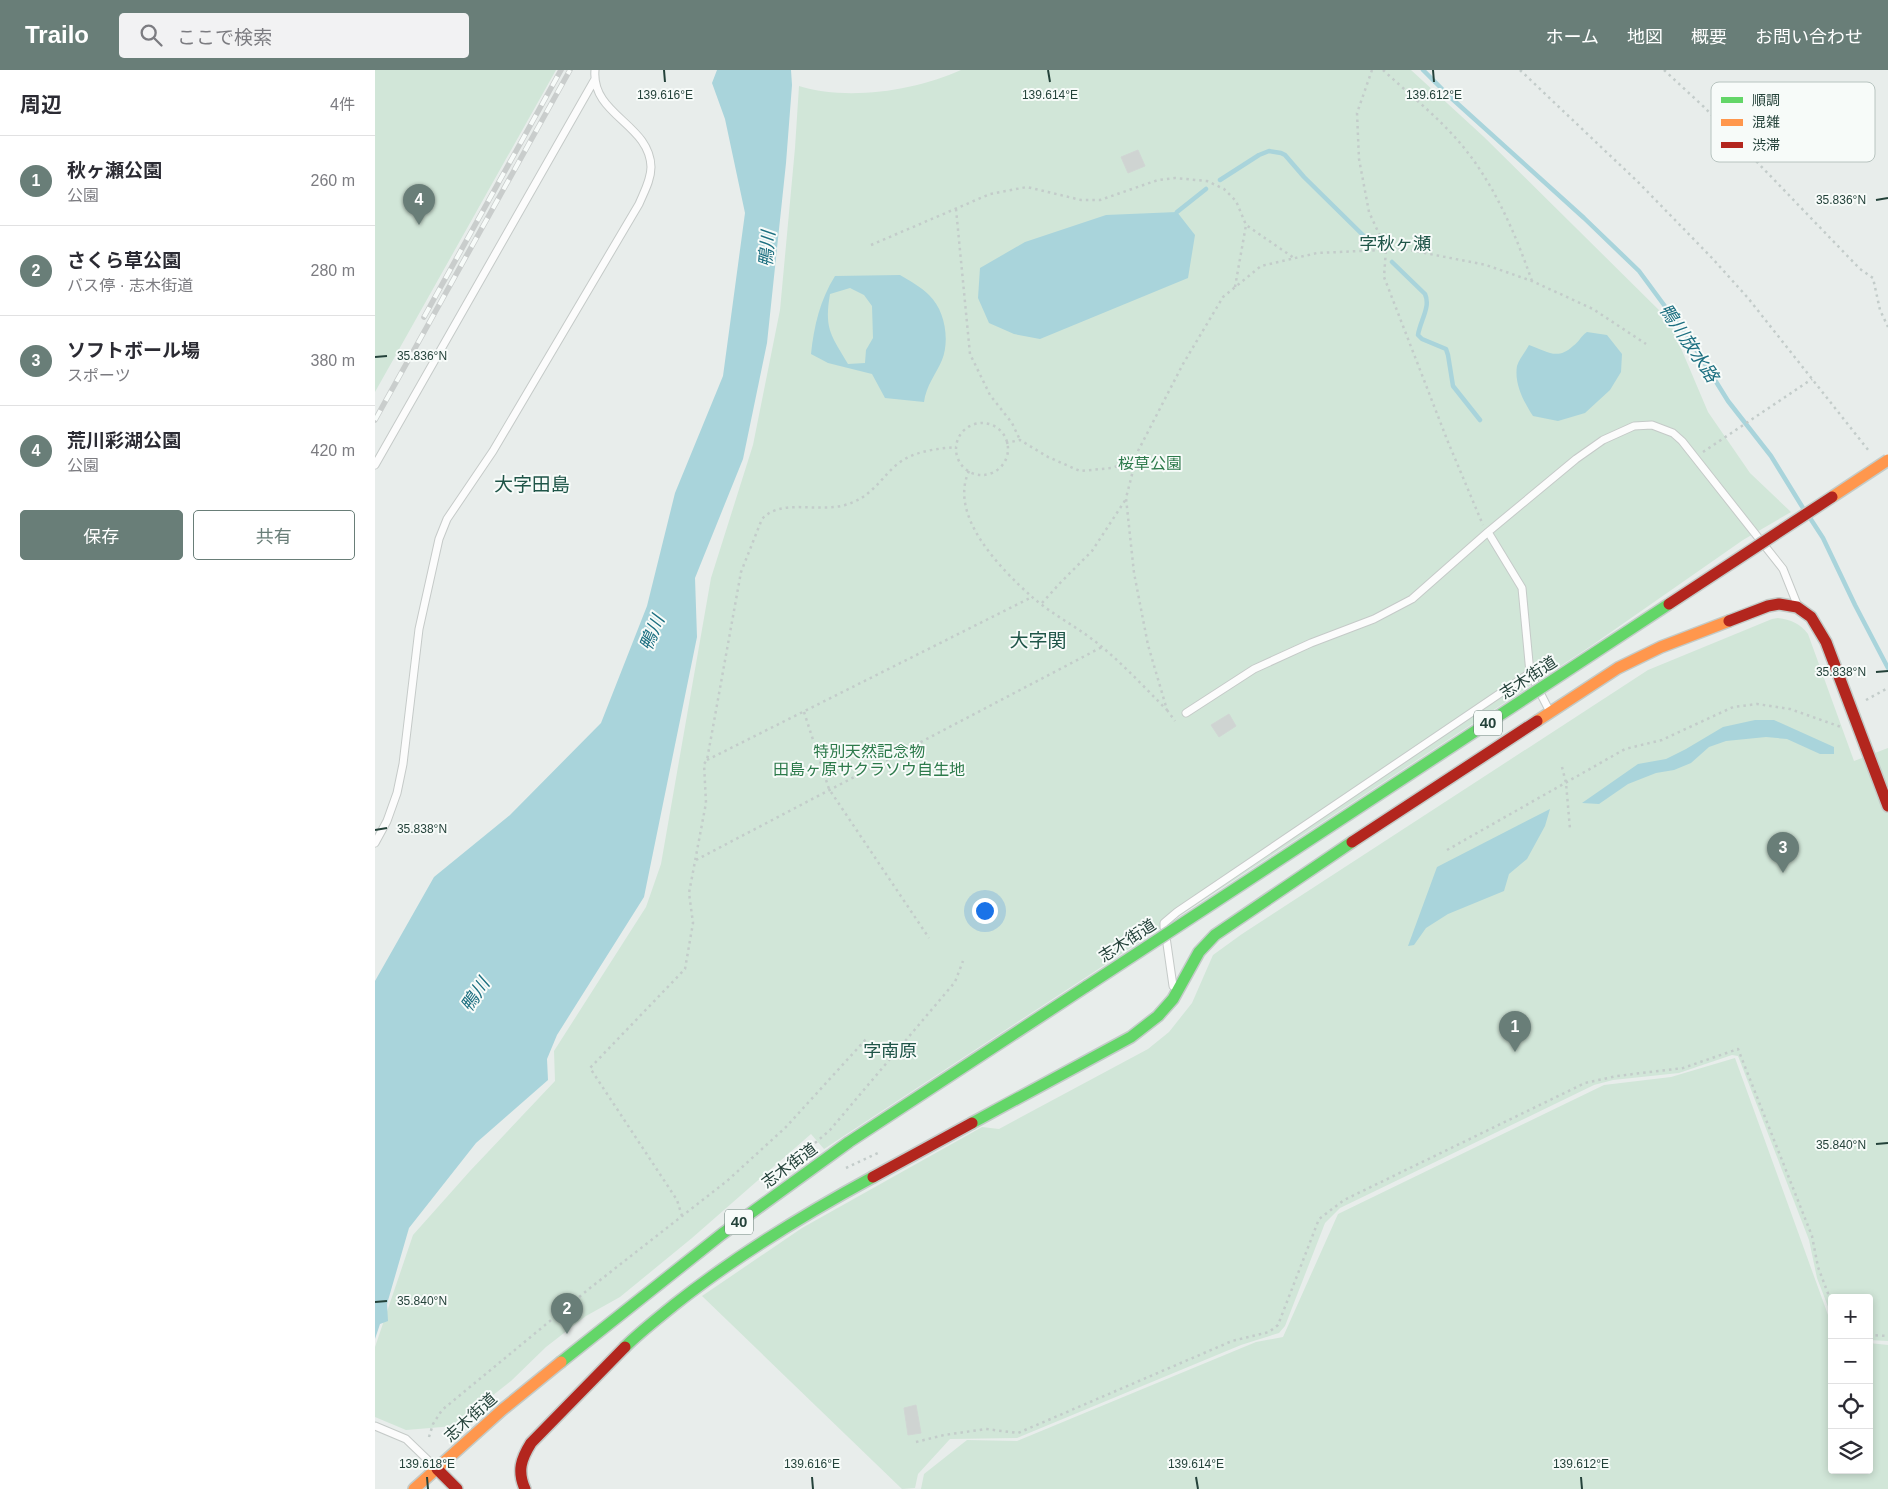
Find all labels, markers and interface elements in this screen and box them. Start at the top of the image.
search box [119,13,469,58]
text: Trailo [25,21,89,48]
icon: search [137,21,165,49]
text: ここで検索 [177,27,272,48]
text: ホーム [1546,27,1599,47]
text: 地図 [1627,27,1663,47]
text: 概要 [1691,27,1727,47]
text: お問い合わせ [1755,27,1863,47]
legend [1711,82,1875,162]
text: 139.616°E [637,88,693,102]
text: 139.614°E [1022,88,1078,102]
text: 139.612°E [1406,88,1462,102]
text: 順調 [1752,92,1780,108]
text: 周辺 [20,93,62,116]
text: 4件 [330,96,355,113]
text: 混雑 [1752,114,1780,130]
text: 渋滞 [1752,137,1780,153]
text: 秋ヶ瀬公園 [67,160,162,181]
text: 1 [32,172,40,189]
text: 260 m [311,172,355,189]
pin: 4 [403,184,435,225]
text: 公園 [67,187,99,204]
text: 35.836°N [1816,193,1866,207]
water label: 鴨川 [755,228,779,268]
district label: 字秋ヶ瀬 [1359,234,1431,254]
text: さくら草公園 [67,250,181,271]
text: 2 [32,262,40,279]
text: 280 m [311,262,355,279]
text: バス停 · 志木街道 [67,277,193,294]
water label: 鴨川放水路 [1656,300,1724,388]
text: ソフトボール場 [67,340,200,361]
text: 35.836°N [397,349,447,363]
text: 3 [32,352,40,369]
text: 380 m [311,352,355,369]
text: スポーツ [67,367,131,384]
text: 荒川彩湖公園 [67,430,181,451]
text: 4 [32,442,40,459]
text: 420 m [311,442,355,459]
park label: 桜草公園 [1118,455,1182,472]
text: 公園 [67,457,99,474]
district label: 大字田島 [494,474,570,495]
button: 保存 [20,510,183,560]
button: 共有 [193,510,355,560]
water label: 鴨川 [636,611,669,653]
district label: 大字関 [1009,630,1067,651]
street label: 志木街道 [1497,653,1560,702]
text: 35.838°N [1816,665,1866,679]
road number: 40 [1474,710,1502,736]
park label: 特別天然記念物 田島ヶ原サクラソウ自生地 [773,743,965,778]
text: 35.838°N [397,822,447,836]
pin: 3 [1767,832,1799,873]
your location [972,898,998,924]
street label: 志木街道 [1096,916,1159,965]
water label: 鴨川 [457,973,494,1016]
pin: 1 [1499,1011,1531,1052]
district label: 字南原 [863,1041,917,1061]
text: 35.840°N [1816,1138,1866,1152]
street label: 志木街道 [758,1140,820,1191]
road number: 40 [725,1210,753,1234]
pin: 2 [551,1293,583,1334]
text: 35.840°N [397,1294,447,1308]
map controls [1828,1294,1873,1474]
button: + [1828,1294,1873,1339]
button: − [1828,1339,1873,1384]
button: locate [1828,1384,1873,1429]
street label: 志木街道 [441,1390,500,1445]
button: layers [1828,1429,1873,1474]
text: 139.618°E [399,1457,455,1471]
text: 139.616°E [784,1457,840,1471]
text: 139.614°E [1168,1457,1224,1471]
text: 139.612°E [1553,1457,1609,1471]

